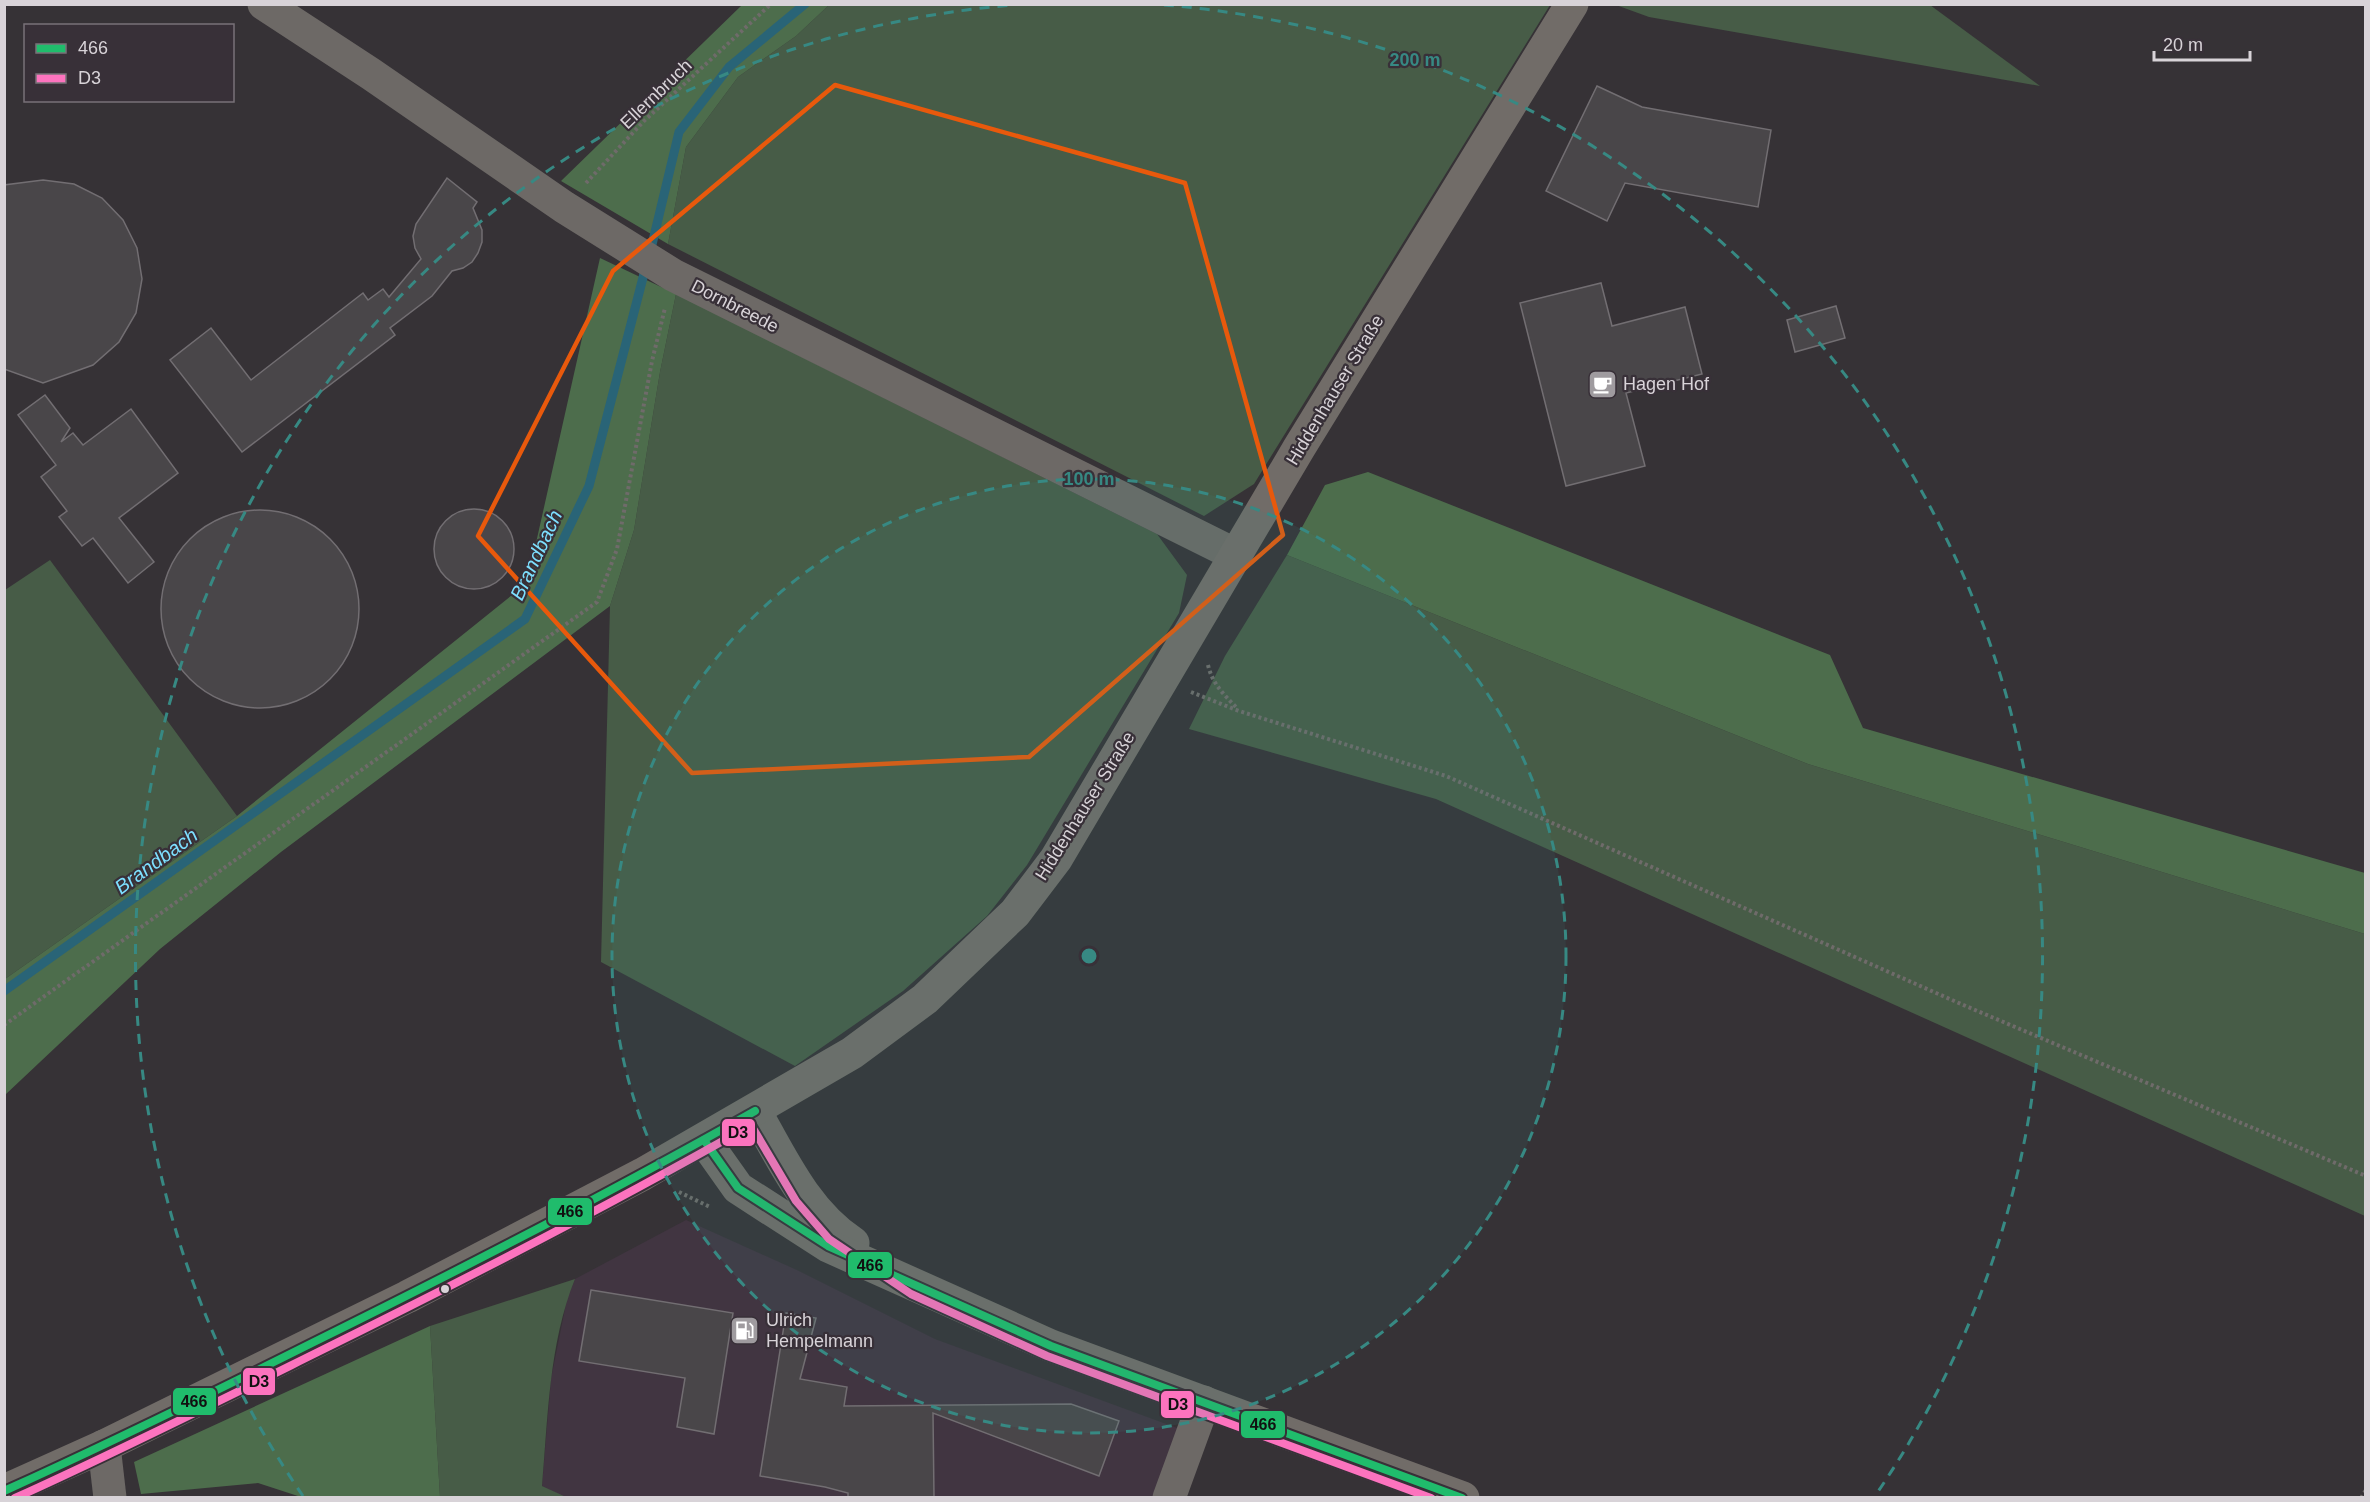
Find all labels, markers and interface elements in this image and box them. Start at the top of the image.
legend [24,24,234,102]
scale bar [2154,24,2250,62]
text: 20 m [2163,35,2203,55]
text: 466 [78,38,108,58]
text: 200 m [1389,50,1441,70]
street label: Ellernbruch [616,55,696,133]
text: D3 [78,68,101,88]
street label: Dornbreede [688,276,782,336]
street label: Hiddenhauser Straße [1282,312,1388,468]
cafe icon: Hagen Hof [1586,368,1618,400]
place label: Hagen Hof [1623,374,1710,394]
text: 100 m [1063,469,1115,489]
water label: Brandbach [506,507,566,603]
street label: Hiddenhauser Straße [1031,728,1139,884]
water label: Brandbach [110,824,202,898]
centre of rings [1079,946,1099,966]
line badge: D3 [721,1118,756,1147]
text: D3 [728,1124,748,1141]
line badge: 466 [547,1197,593,1226]
text: 466 [557,1203,583,1220]
line badge: 466 [847,1251,893,1279]
text: 466 [857,1257,883,1274]
unlabelled marker [439,1283,451,1295]
place label: Ulrich Hempelmann [766,1310,873,1351]
fuel station icon: Ulrich Hempelmann [729,1314,761,1346]
line badge: D3 [242,1367,276,1396]
text: D3 [249,1373,269,1390]
line badge: 466 [172,1387,217,1416]
line badge: D3 [1160,1390,1195,1419]
text: 466 [181,1393,207,1410]
text: D3 [1168,1396,1188,1413]
line badge: 466 [1240,1410,1286,1439]
text: 466 [1250,1416,1276,1433]

